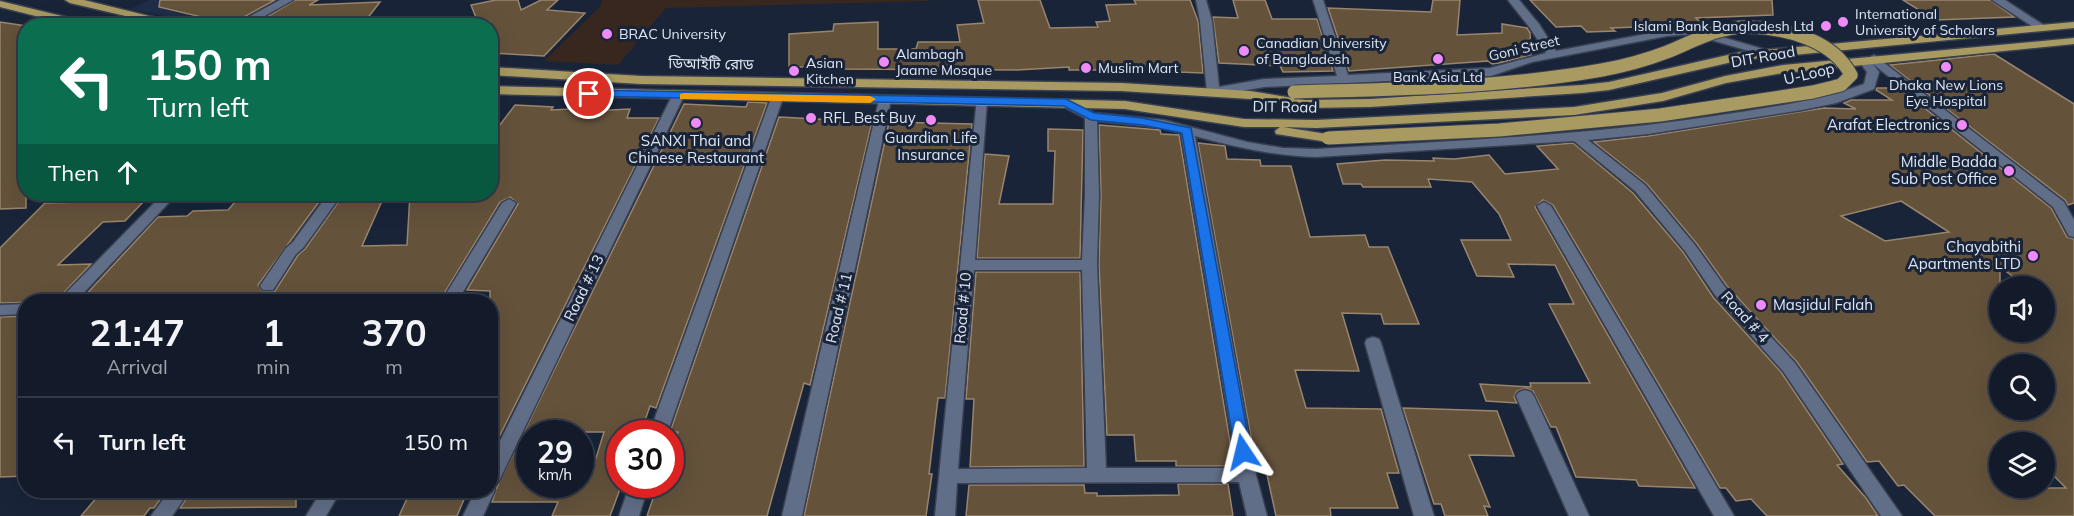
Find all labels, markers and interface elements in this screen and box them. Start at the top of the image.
place label: International University of Scholars [1855,5,1995,39]
marker: International University of Scholars [1836,15,1850,29]
place label: Islami Bank Bangladesh Ltd [1634,17,1814,35]
marker: Islami Bank Bangladesh Ltd [1819,19,1833,33]
place label: BRAC University [619,25,726,43]
marker: BRAC University [600,27,614,41]
street label: Goni Street [1487,31,1561,65]
place label: Canadian University of Bangladesh [1256,34,1387,68]
text: 150 m [147,38,272,91]
icon: left [48,42,126,120]
street label: DIT Road [1729,42,1796,71]
marker: Canadian University of Bangladesh [1237,44,1251,58]
place label: Alambagh Jaame Mosque [896,45,992,79]
marker: Bank Asia Ltd [1431,52,1445,66]
street label: ডিআইটি রোড [667,53,754,74]
place label: Asian Kitchen [806,54,854,88]
marker: Alambagh Jaame Mosque [877,55,891,69]
street label: U-Loop [1782,58,1836,89]
place label: Muslim Mart [1098,59,1179,77]
marker: Dhaka New Lions Eye Hospital [1939,60,1953,74]
marker: Muslim Mart [1079,61,1093,75]
marker: Asian Kitchen [787,64,801,78]
pin [563,68,614,119]
place label: Bank Asia Ltd [1393,68,1483,86]
place label: Dhaka New Lions Eye Hospital [1889,76,2003,110]
icon: arrive [572,77,605,110]
text: Turn left [147,90,249,124]
street label: DIT Road [1252,96,1318,117]
place label: RFL Best Buy [823,108,916,127]
marker: RFL Best Buy [804,111,818,125]
marker: Guardian Life Insurance [924,113,938,127]
place label: Arafat Electronics [1827,115,1950,134]
marker: SANXI Thai and Chinese Restaurant [689,116,703,130]
marker: Arafat Electronics [1955,118,1969,132]
place label: Guardian Life Insurance [884,128,978,164]
place label: SANXI Thai and Chinese Restaurant [628,131,764,167]
place label: Middle Badda Sub Post Office [1891,152,1997,188]
icon: ahead [111,156,144,189]
text: Then [48,159,99,187]
marker: Middle Badda Sub Post Office [2002,164,2016,178]
place label: Chayabithi Apartments LTD [1908,237,2021,273]
marker: Chayabithi Apartments LTD [2026,249,2040,263]
street label: Road # 13 [559,251,608,324]
street label: Road # 11 [821,271,856,345]
street label: Road # 10 [950,271,975,344]
map controls [1989,276,2055,498]
button: sound [1989,276,2055,342]
street label: Road # 4 [1717,287,1773,346]
place label: Masjidul Falah [1773,295,1873,314]
marker: Masjidul Falah [1754,298,1768,312]
text: 21:47 [89,310,185,355]
text: 1 [262,310,284,355]
text: 370 [362,310,427,355]
text: Arrival [107,354,168,379]
text: min [256,354,290,379]
text: m [385,354,403,379]
button: search [1989,354,2055,420]
speed limit sign: 30 [606,420,684,498]
position arrow [1211,420,1275,484]
icon: left [48,426,81,459]
text: Turn left [99,428,186,456]
text: 150 m [403,428,468,456]
button: layers [1989,432,2055,498]
text: 29 [537,433,573,471]
text: km/h [538,465,572,484]

